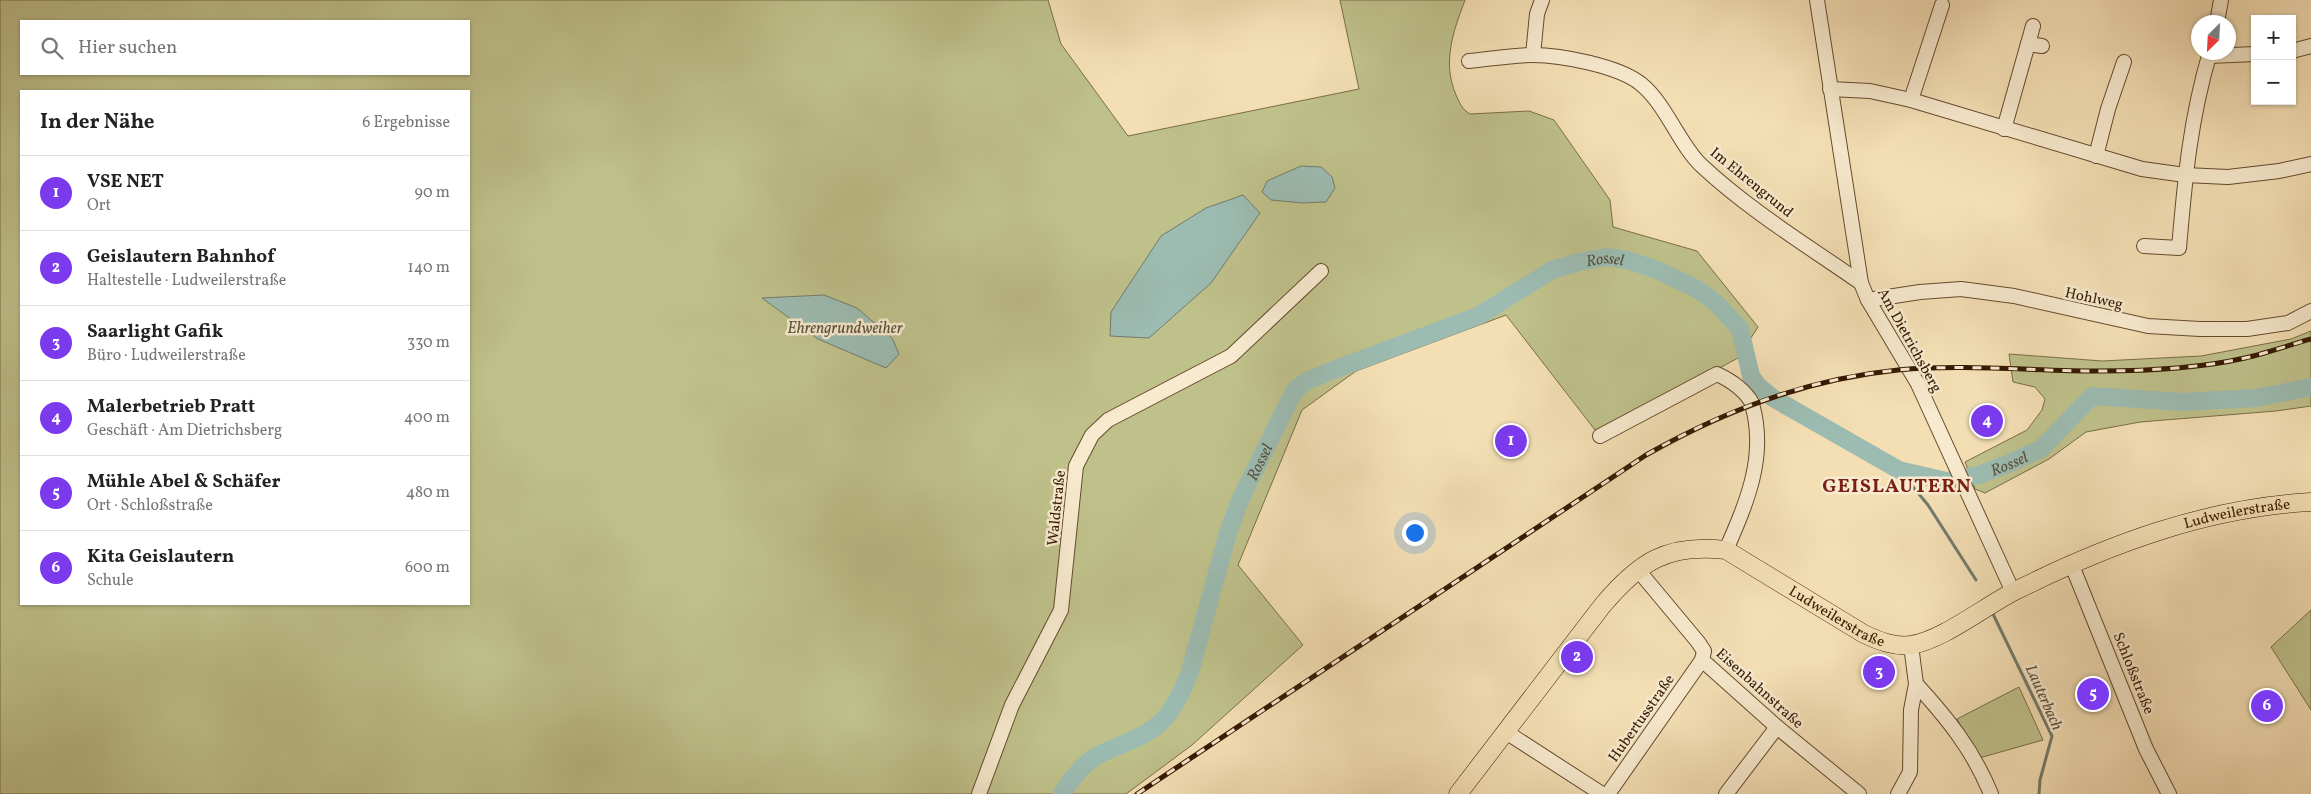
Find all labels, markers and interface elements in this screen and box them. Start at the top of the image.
north arrow [2191,15,2236,60]
map controls [2251,15,2296,105]
button: + [2251,15,2296,60]
search box [20,20,470,75]
icon: search [38,34,66,62]
text: Hier suchen [78,35,177,61]
button: − [2251,60,2296,105]
text: In der Nähe [40,108,155,137]
text: 6 Ergebnisse [362,112,450,134]
street label: Im Ehrengrund [1705,143,1797,223]
text: VSE NET [87,169,164,195]
text: 1 [53,182,59,204]
text: 90 m [414,182,450,204]
text: Ort [87,195,111,217]
text: Geislautern Bahnhof [87,244,275,270]
water label: Rossel [1584,248,1625,274]
text: 2 [52,257,60,279]
text: 140 m [408,257,450,279]
text: Haltestelle · Ludweilerstraße [87,270,286,292]
street label: Hohlweg [2063,283,2125,316]
street label: Am Dietrichsberg [1871,285,1946,397]
water label: Ehrengrundweiher [787,318,904,340]
text: Saarlight Gafik [87,319,223,345]
text: 3 [52,332,60,354]
text: 330 m [407,332,450,354]
text: Büro · Ludweilerstraße [87,345,246,367]
text: Malerbetrieb Pratt [87,394,255,420]
pin: 4 [1971,402,2003,440]
text: 4 [51,407,61,429]
text: 400 m [404,407,450,429]
text: Geschäft · Am Dietrichsberg [87,420,282,442]
pin: 1 [1495,422,1527,460]
water label: Rossel [1242,440,1279,485]
water label: Rossel [1988,447,2032,483]
text: Mühle Abel & Schäfer [87,469,281,495]
street label: Waldstraße [1043,469,1072,547]
district label: GEISLAUTERN [1822,473,1972,501]
text: 5 [52,482,60,504]
text: 480 m [406,482,450,504]
text: Ort · Schloßstraße [87,495,213,517]
street label: Ludweilerstraße [2182,495,2291,535]
your location [1402,520,1428,546]
text: Kita Geislautern [87,544,234,570]
text: 6 [52,557,60,579]
text: 600 m [405,557,450,579]
text: Schule [87,570,134,592]
street label: Ludweilerstraße [1784,582,1887,654]
street label: Schloßstraße [2107,630,2159,718]
pin: 2 [1561,638,1593,676]
street label: Eisenbahnstraße [1711,644,1807,734]
pin: 3 [1863,653,1895,691]
water label: Lauterbach [2019,662,2067,734]
street label: Hubertusstraße [1604,671,1680,767]
pin: 5 [2077,675,2109,713]
pin: 6 [2251,687,2283,725]

